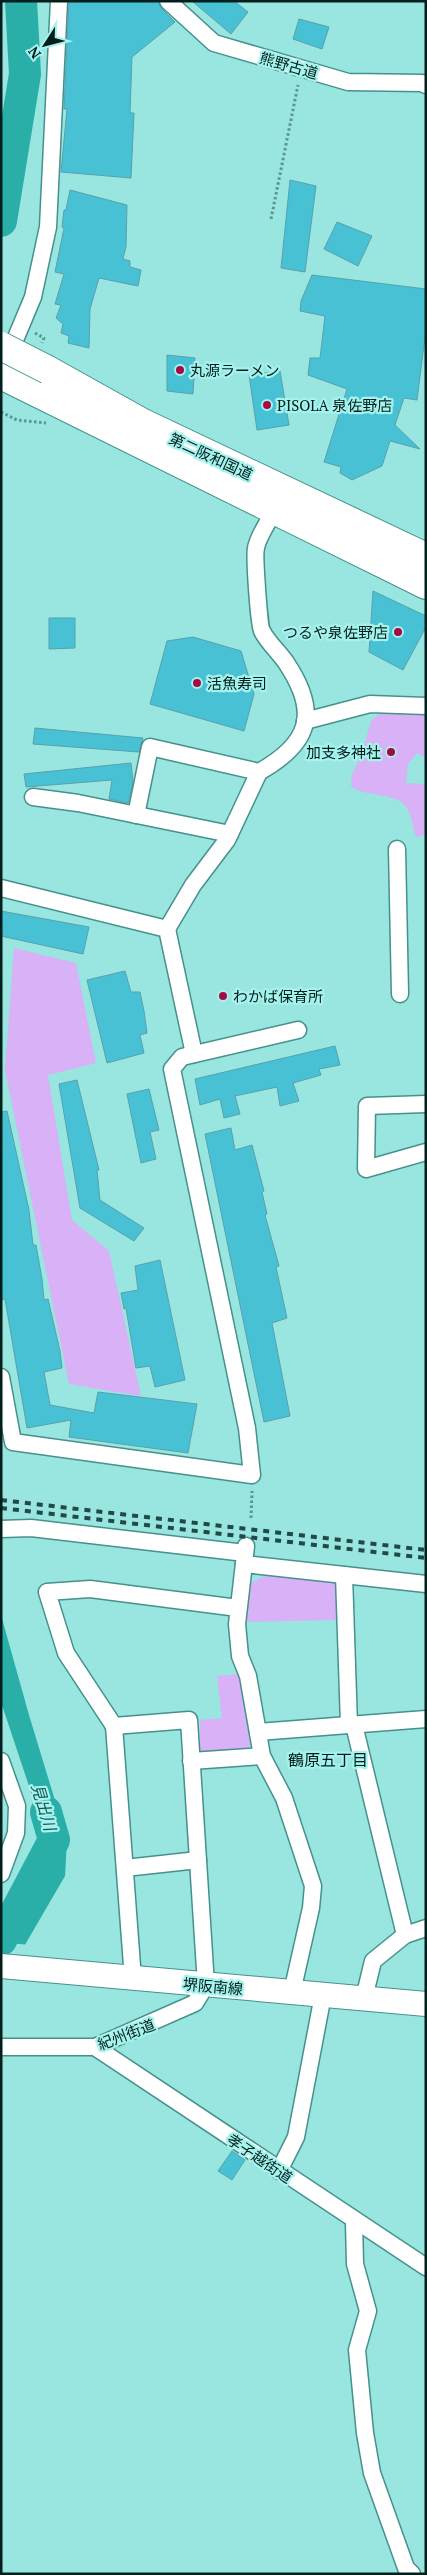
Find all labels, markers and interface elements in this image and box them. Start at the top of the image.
north arrow [20,20,70,70]
text: N [23,43,45,63]
street label: 熊野古道 [257,47,321,83]
place label: 丸源ラーメン [190,360,279,380]
marker: 丸源ラーメン [174,364,186,376]
place label: PISOLA 泉佐野店 [277,395,392,415]
marker: PISOLA 泉佐野店 [261,399,273,411]
street label: 第二阪和国道 [166,428,256,484]
place label: つるや泉佐野店 [283,622,388,642]
marker: つるや泉佐野店 [392,626,404,638]
place label: 活魚寿司 [207,673,267,693]
marker: 活魚寿司 [191,677,203,689]
place label: 加支多神社 [306,742,381,762]
marker: 加支多神社 [385,746,397,758]
place label: わかば保育所 [233,986,323,1006]
marker: わかば保育所 [217,990,229,1002]
district label: 鶴原五丁目 [288,1749,368,1771]
water label: 見出川 [26,1781,62,1835]
street label: 堺阪南線 [182,1973,244,1999]
street label: 紀州街道 [94,2014,158,2054]
street label: 孝子越街道 [223,2129,297,2187]

